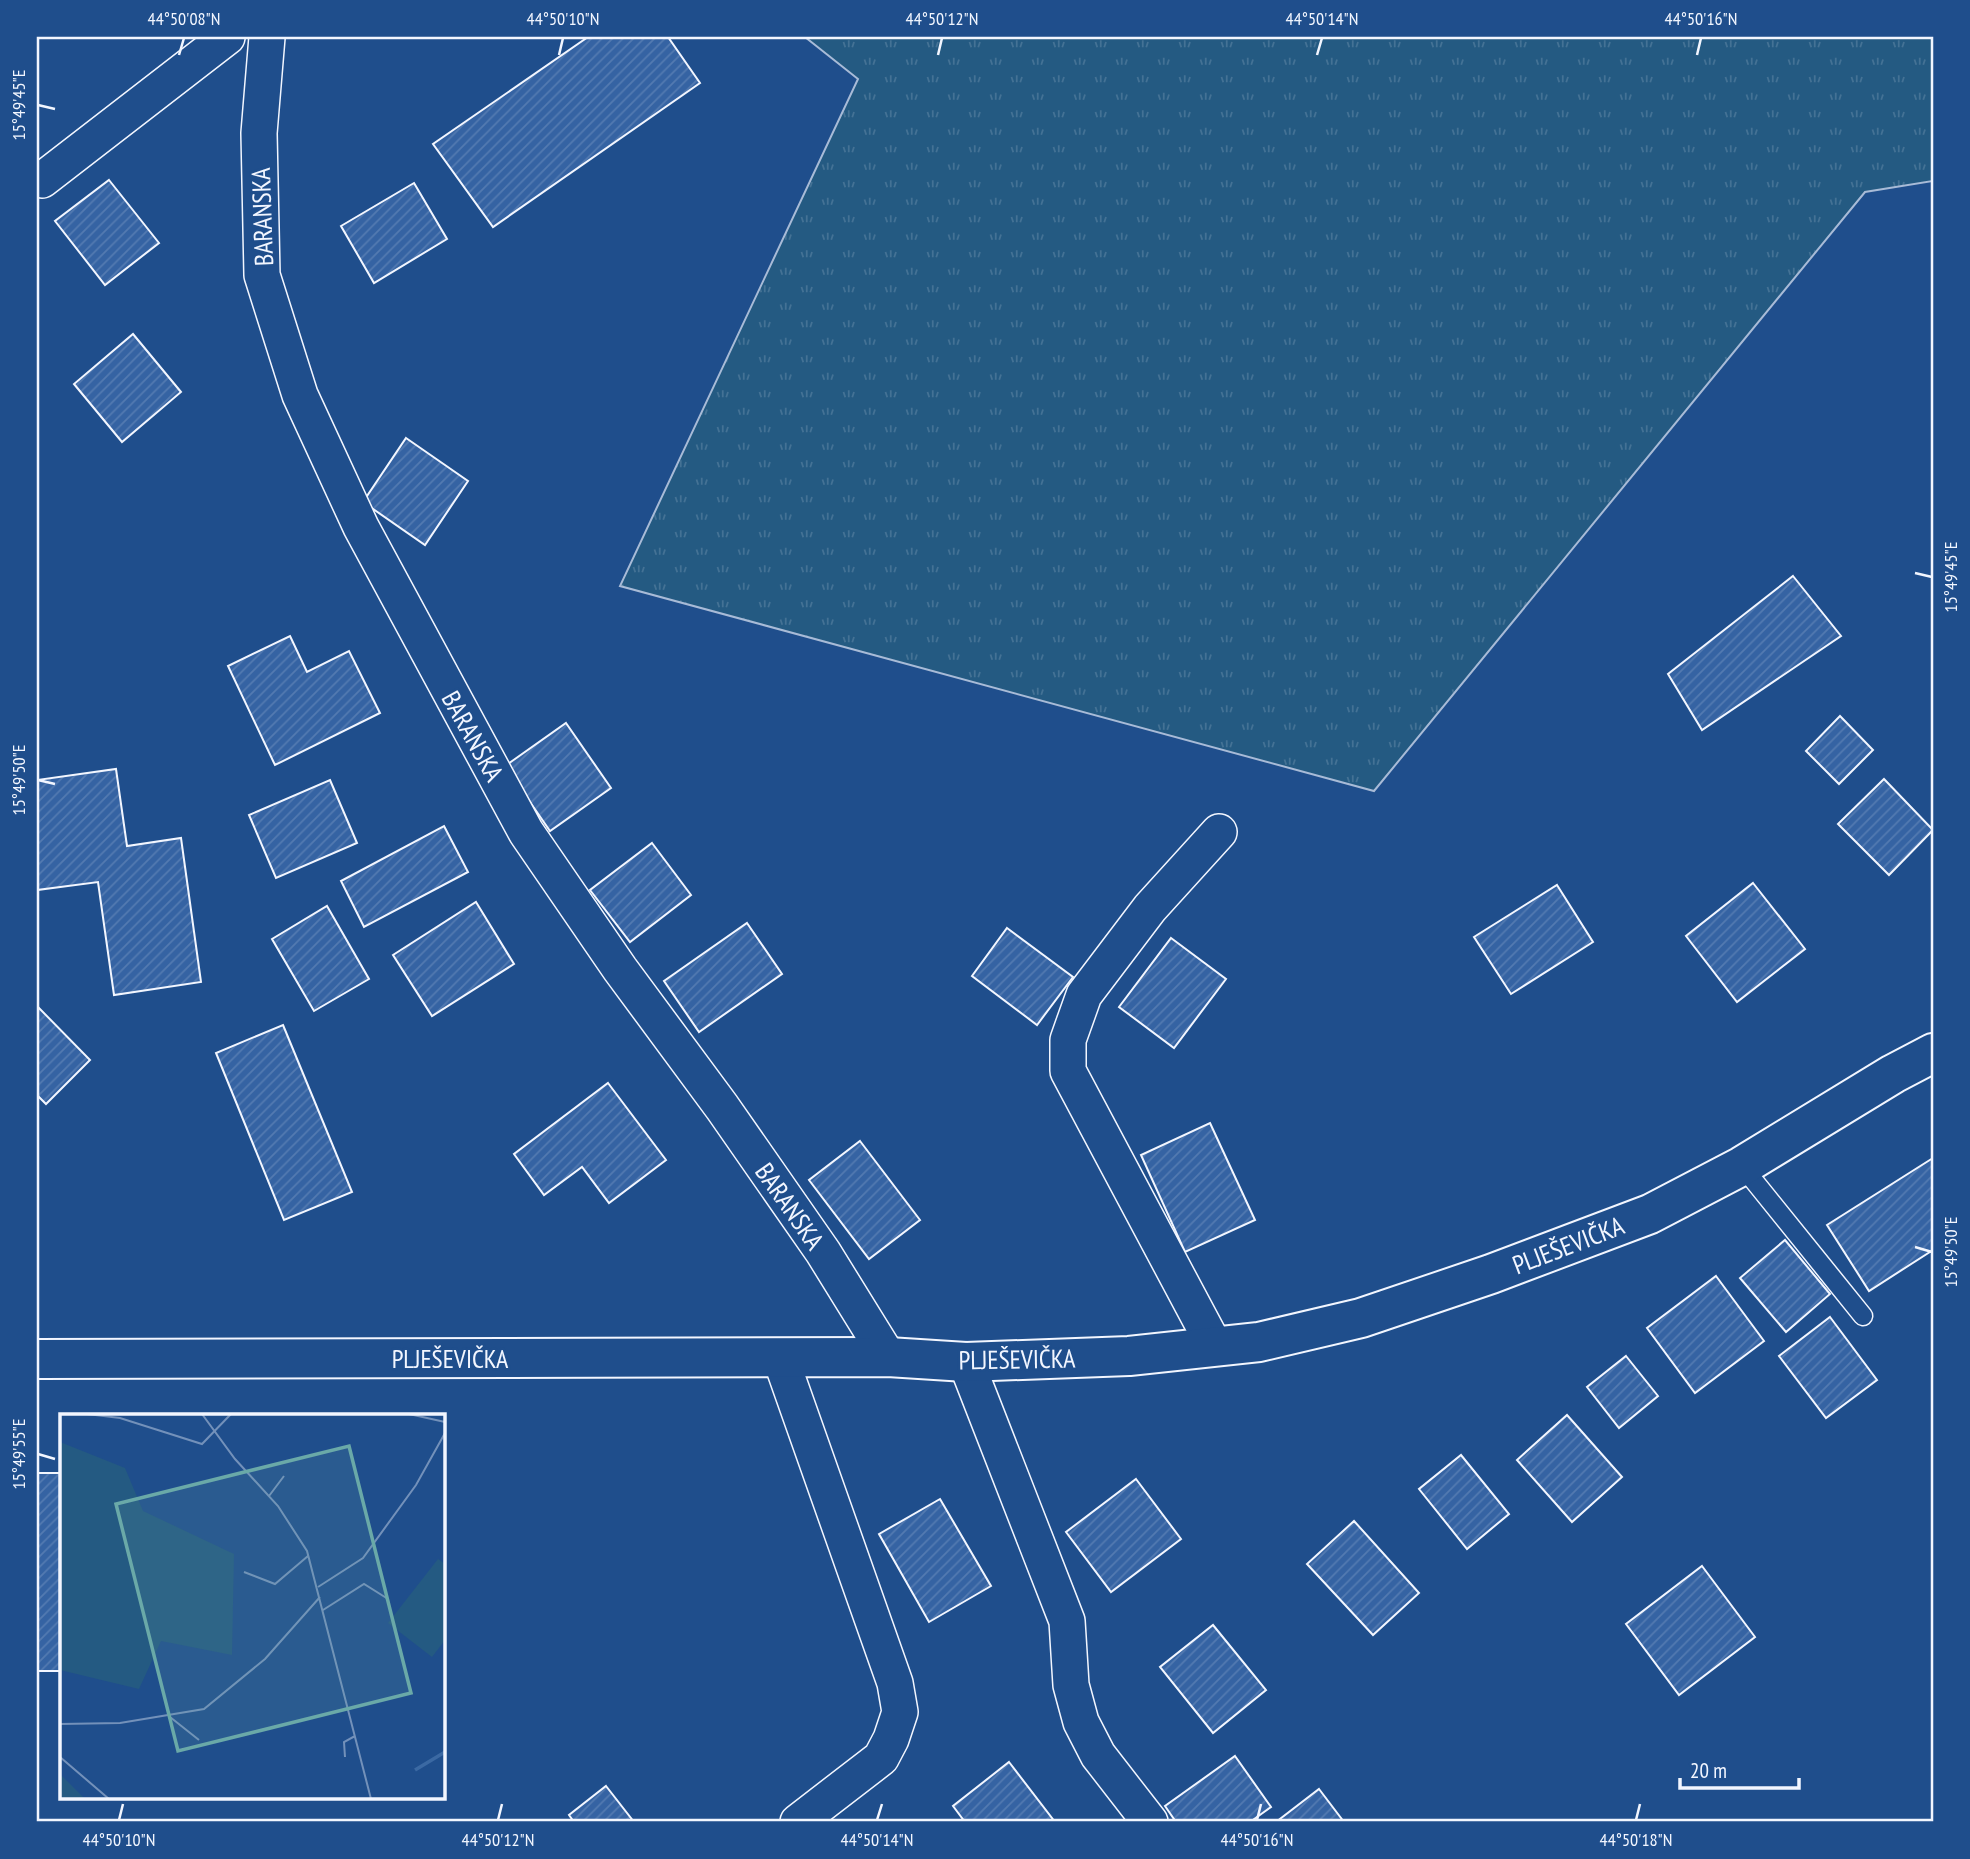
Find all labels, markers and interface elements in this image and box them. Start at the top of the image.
text: 44°50'08"N [148,7,220,30]
text: 44°50'10"N [527,7,599,30]
text: 44°50'12"N [906,7,978,30]
text: 44°50'14"N [1286,7,1358,30]
text: 44°50'16"N [1665,7,1737,30]
text: 15°49'45"E [7,70,30,140]
street label: BARANSKA [244,167,280,267]
text: 15°49'45"E [1939,542,1962,612]
street label: BARANSKA [435,685,512,788]
text: 15°49'50"E [7,745,30,815]
street label: BARANSKA [748,1156,832,1256]
street label: PLJEŠEVIČKA [1508,1208,1629,1281]
text: 15°49'50"E [1939,1217,1962,1287]
street label: PLJEŠEVIČKA [958,1341,1076,1377]
street label: PLJEŠEVIČKA [392,1342,509,1375]
inset map [60,1414,444,1800]
text: 15°49'55"E [7,1419,30,1489]
scale bar [1680,1747,1798,1791]
text: 20 m [1690,1757,1727,1784]
text: 44°50'10"N [83,1828,155,1851]
text: 44°50'12"N [462,1828,534,1851]
text: 44°50'14"N [841,1828,913,1851]
text: 44°50'16"N [1221,1828,1293,1851]
text: 44°50'18"N [1600,1828,1672,1851]

